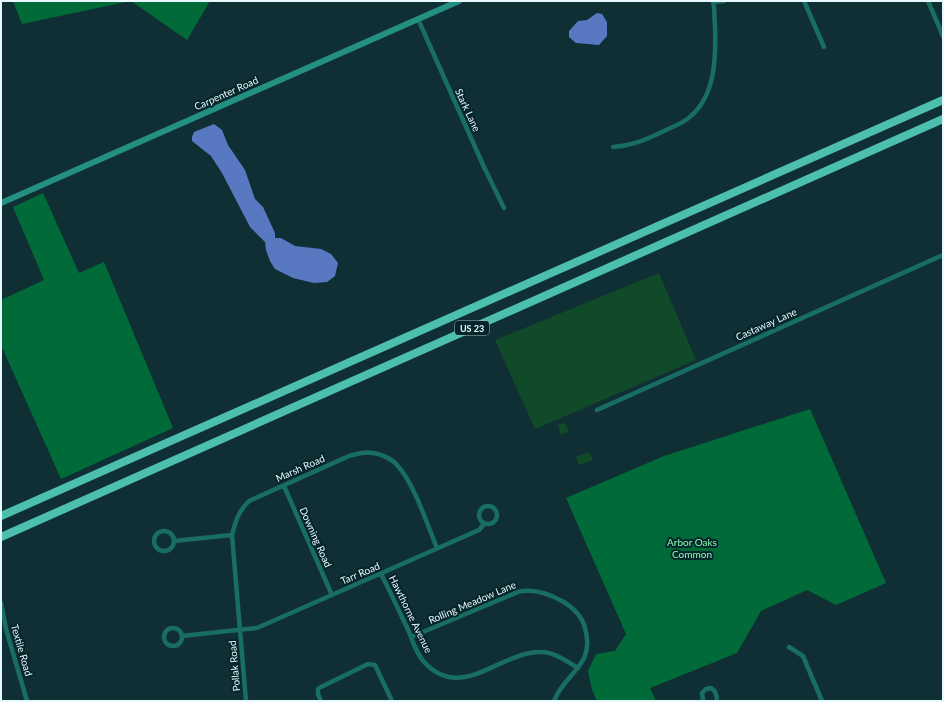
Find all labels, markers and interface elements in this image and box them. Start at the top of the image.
street label: Carpenter Road [192,74,260,112]
street label: Stark Lane [453,87,483,133]
street label: Castaway Lane [734,305,798,343]
road number: US 23 [455,321,489,335]
street label: Marsh Road [274,452,326,484]
street label: Downing Road [297,505,335,569]
park label: Arbor Oaks Common [667,536,717,560]
street label: Tarr Road [339,559,381,587]
street label: Hawthorne Avenue [387,573,435,655]
street label: Rolling Meadow Lane [426,578,518,626]
street label: Textile Road [9,623,35,677]
street label: Pollak Road [226,640,242,692]

